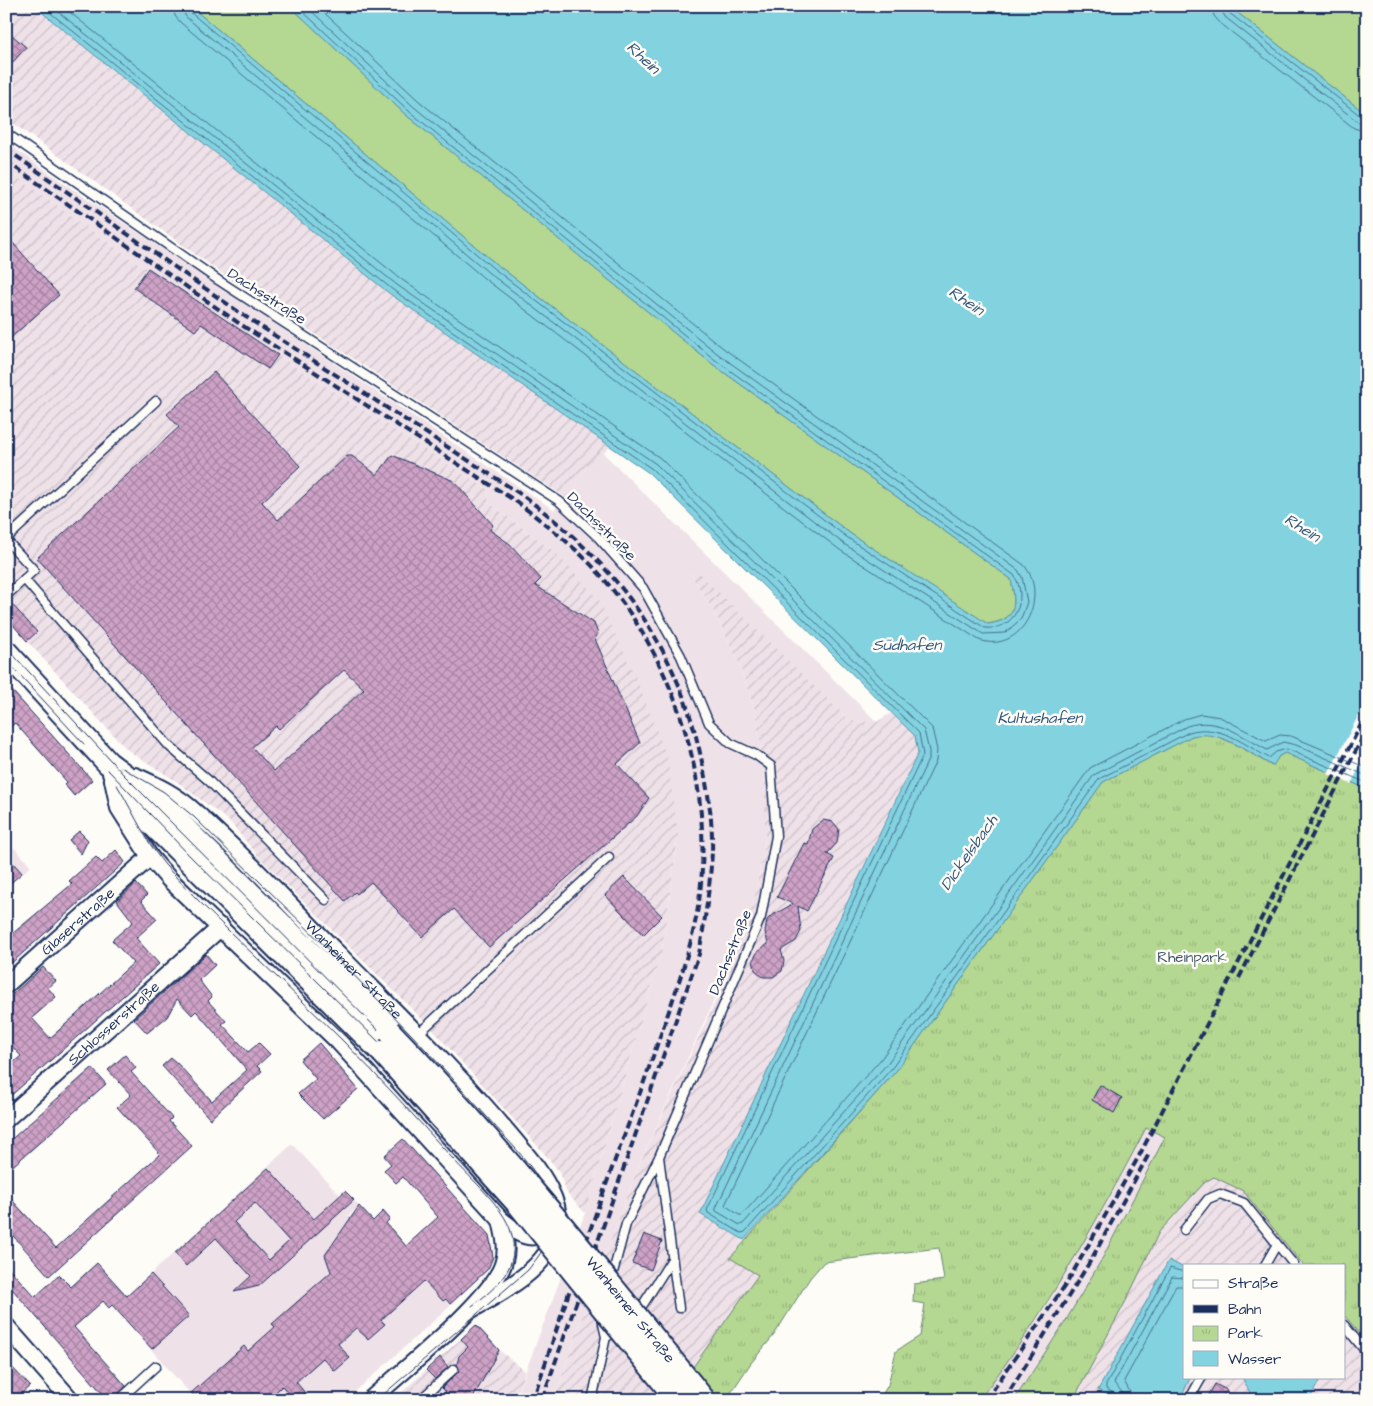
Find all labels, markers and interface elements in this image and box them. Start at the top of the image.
water label: Rhein [622,37,666,80]
street label: Dachsstraße [223,263,310,330]
water label: Rhein [944,281,990,322]
street label: Dachsstraße [562,487,641,566]
water label: Rhein [1280,508,1326,548]
water label: Südhafen [873,634,943,656]
water label: Kultushafen [997,707,1085,729]
water label: Dickelsbach [935,810,1003,895]
street label: Glaserstraße [36,883,120,960]
street label: Dachsstraße [704,906,757,998]
street label: Wanheimer Straße [300,916,407,1024]
park label: Rheinpark [1157,947,1227,968]
street label: Schlosserstraße [63,977,164,1070]
street label: Wanheimer Straße [581,1252,680,1368]
legend [1183,1264,1346,1378]
text: Straße [1228,1273,1278,1294]
text: Bahn [1228,1299,1262,1320]
text: Park [1228,1323,1263,1344]
text: Wasser [1228,1349,1281,1370]

